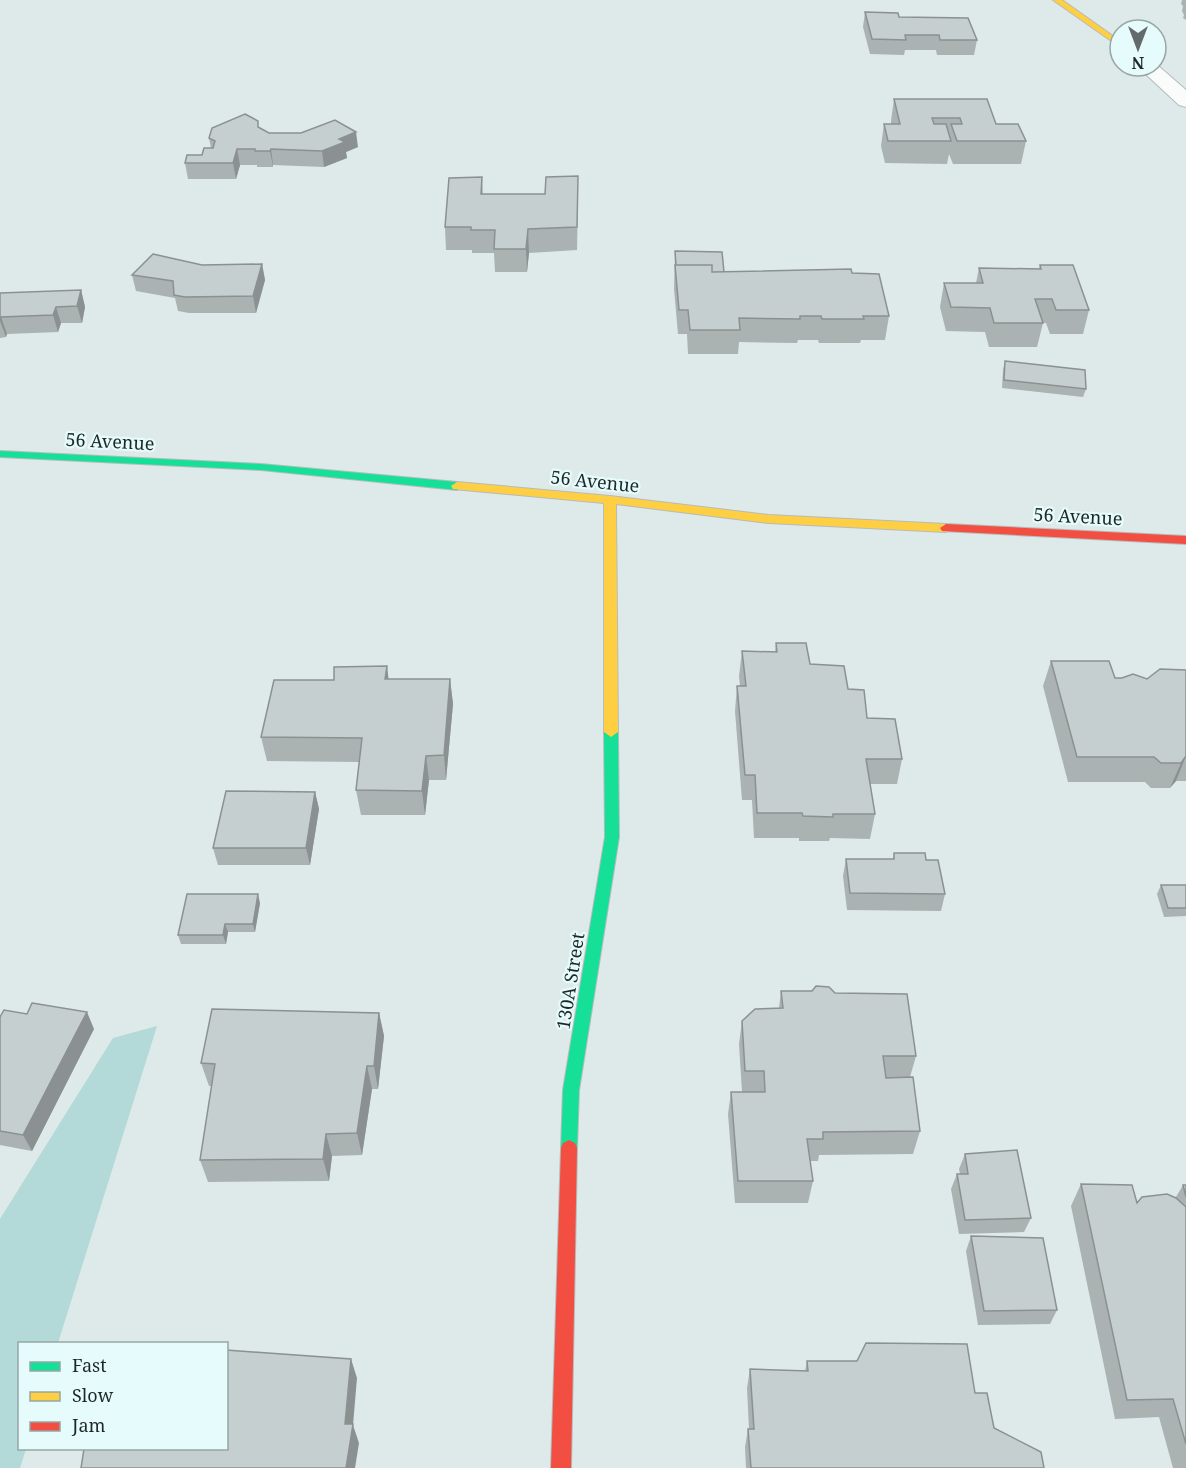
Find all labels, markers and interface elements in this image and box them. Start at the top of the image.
north arrow [1108,18,1168,78]
text: N [1131,52,1144,74]
street label: 56 Avenue [65,427,155,455]
street label: 56 Avenue [549,464,641,498]
street label: 56 Avenue [1033,502,1123,530]
street label: 130A Street [551,931,589,1031]
legend [18,1342,228,1450]
text: Fast [72,1353,107,1377]
text: Slow [72,1383,114,1407]
text: Jam [71,1413,106,1437]

